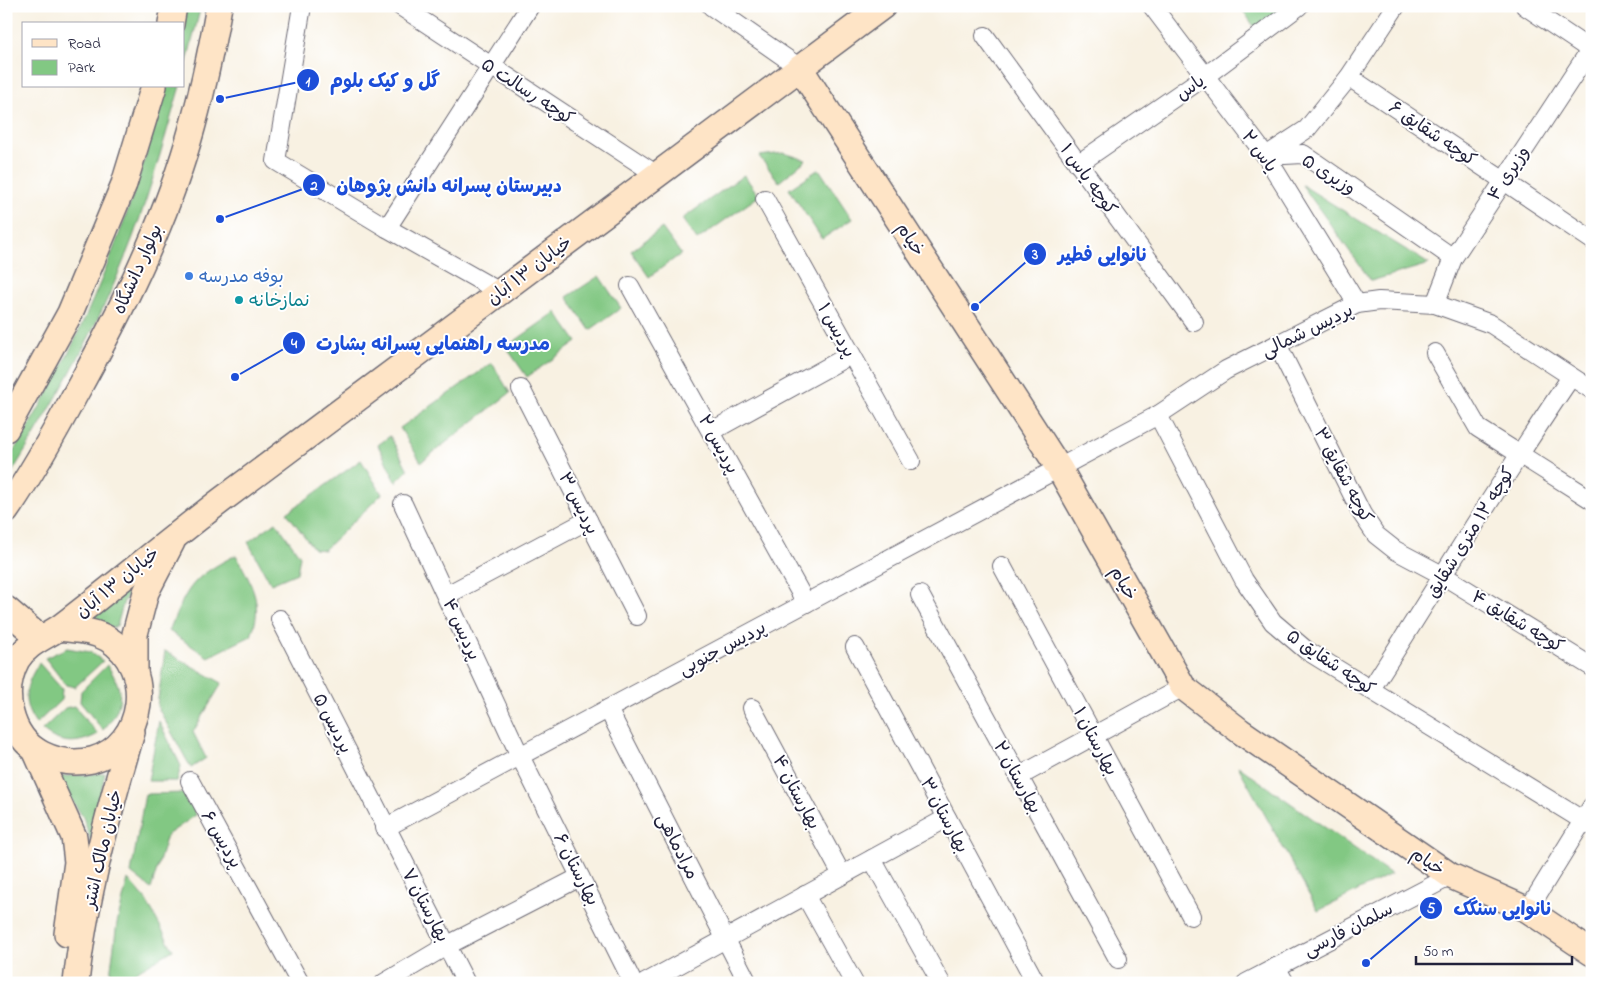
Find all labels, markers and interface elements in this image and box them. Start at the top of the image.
legend [22,22,185,88]
text: Road [68,33,101,55]
street label: کوچه رسالت ۵ [475,53,579,133]
text: Park [68,57,96,79]
callout: گل و کیک بلوم [296,63,450,97]
text: گل و کیک بلوم [330,69,440,96]
street label: یاس [1171,69,1211,108]
text: 1 [306,71,311,93]
street label: کوچه شقایق ۶ [1383,96,1481,174]
street label: یاس ۲ [1234,125,1283,179]
street label: کوچه یاس ۱ [1053,139,1122,221]
street label: وزیری ۴ [1482,142,1537,207]
street label: وزیری ۵ [1296,149,1360,203]
callout: دبیرستان پسرانه دانش پژوهان [301,168,572,202]
text: دبیرستان پسرانه دانش پژوهان [336,174,562,201]
text: 2 [309,175,318,197]
street label: خیام [889,218,930,262]
street label: بولوار دانشگاه [107,221,170,319]
street label: خیابان ۱۳ آبان [482,231,578,312]
callout: نانوایی فطیر [1023,237,1158,271]
text: نانوایی فطیر [1056,243,1148,270]
text: 3 [1031,244,1038,266]
place label: بوفه مدرسه [199,265,284,291]
marker: بوفه مدرسه [183,270,195,282]
place label: نمازخانه [249,289,310,315]
marker: نمازخانه [233,294,245,306]
street label: پردیس شمالی [1257,298,1358,365]
street label: پردیس ۱ [810,299,861,363]
callout: مدرسه راهنمایی پسرانه بشارت [281,326,560,360]
text: مدرسه راهنمایی پسرانه بشارت [316,332,550,359]
text: 4 [290,333,298,355]
street label: پردیس ۲ [690,411,744,479]
street label: کوچه شقایق ۳ [1306,424,1378,529]
street label: کوچه ۱۲ متری شقایق [1421,462,1523,604]
street label: پردیس ۳ [550,468,604,540]
street label: خیابان ۱۳ آبان [71,542,166,625]
street label: خیام [1102,562,1142,606]
street label: کوچه شقایق ۴ [1466,585,1568,661]
street label: پردیس ۴ [435,595,486,665]
street label: پردیس جنوبی [674,616,771,684]
street label: کوچه شقایق ۵ [1280,624,1380,703]
street label: پردیس ۵ [305,689,357,759]
street label: بهارستان ۱ [1065,703,1123,781]
street label: بهارستان ۲ [986,737,1047,819]
street label: بهارستان ۴ [765,751,826,835]
street label: بهارستان ۳ [912,773,974,858]
street label: خیابان مالک اشتر [77,787,130,913]
street label: پردیس ۶ [193,806,247,874]
street label: مرادماهی [649,809,704,884]
street label: بهارستان ۶ [546,829,605,911]
street label: خیام [1405,842,1449,883]
street label: بهارستان ۷ [394,864,455,948]
callout: نانوایی سنگک [1418,891,1562,925]
street label: سلمان فارسی [1300,897,1398,965]
text: نانوایی سنگک [1453,897,1553,924]
text: 5 [1427,898,1436,920]
scale bar [1416,934,1572,966]
text: 50 m [1423,941,1454,963]

